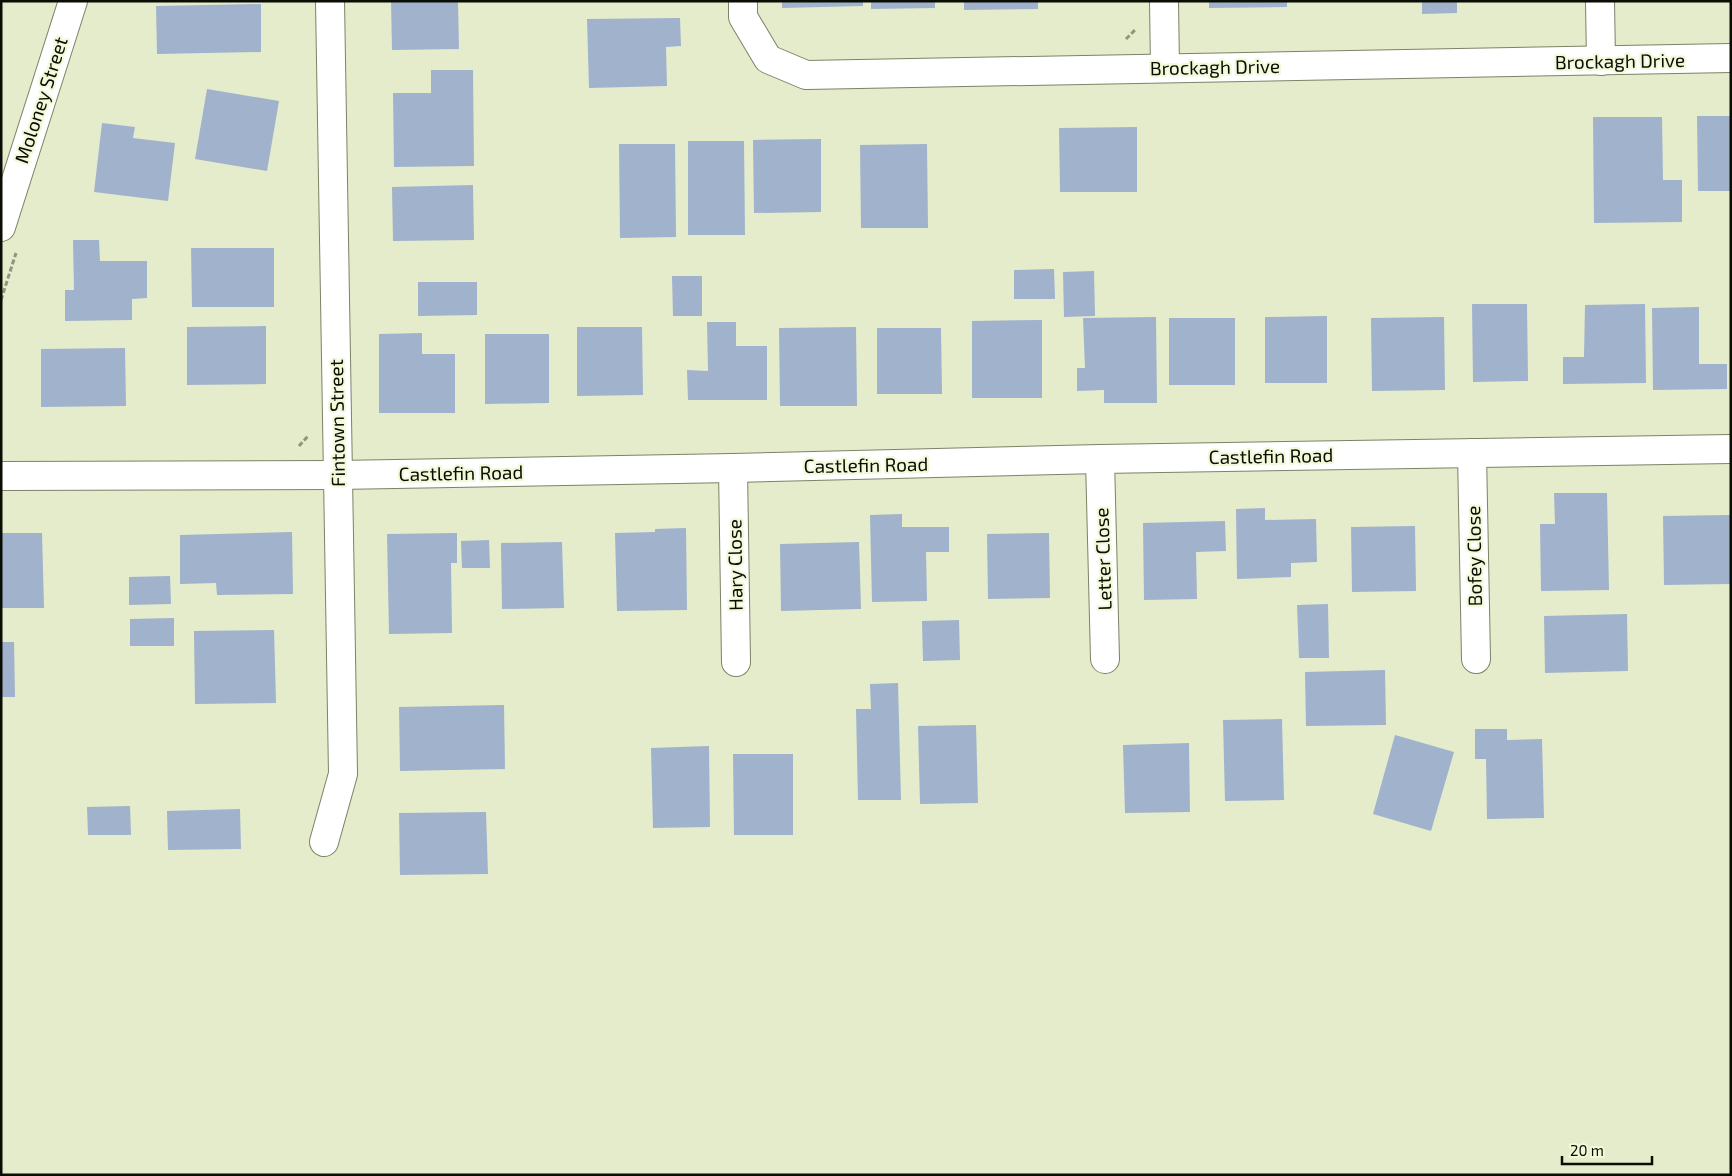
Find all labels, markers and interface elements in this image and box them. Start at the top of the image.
street label: Moloney Street [9,34,72,166]
street label: Brockagh Drive [1555,48,1685,73]
street label: Brockagh Drive [1150,54,1280,79]
street label: Fintown Street [324,359,349,487]
street label: Castlefin Road [1209,443,1333,468]
street label: Castlefin Road [804,452,928,477]
street label: Castlefin Road [399,460,523,485]
street label: Bofey Close [1461,505,1486,607]
street label: Letter Close [1089,507,1116,611]
street label: Hary Close [722,519,747,611]
scale bar [1562,1134,1652,1166]
text: 20 m [1570,1141,1604,1159]

